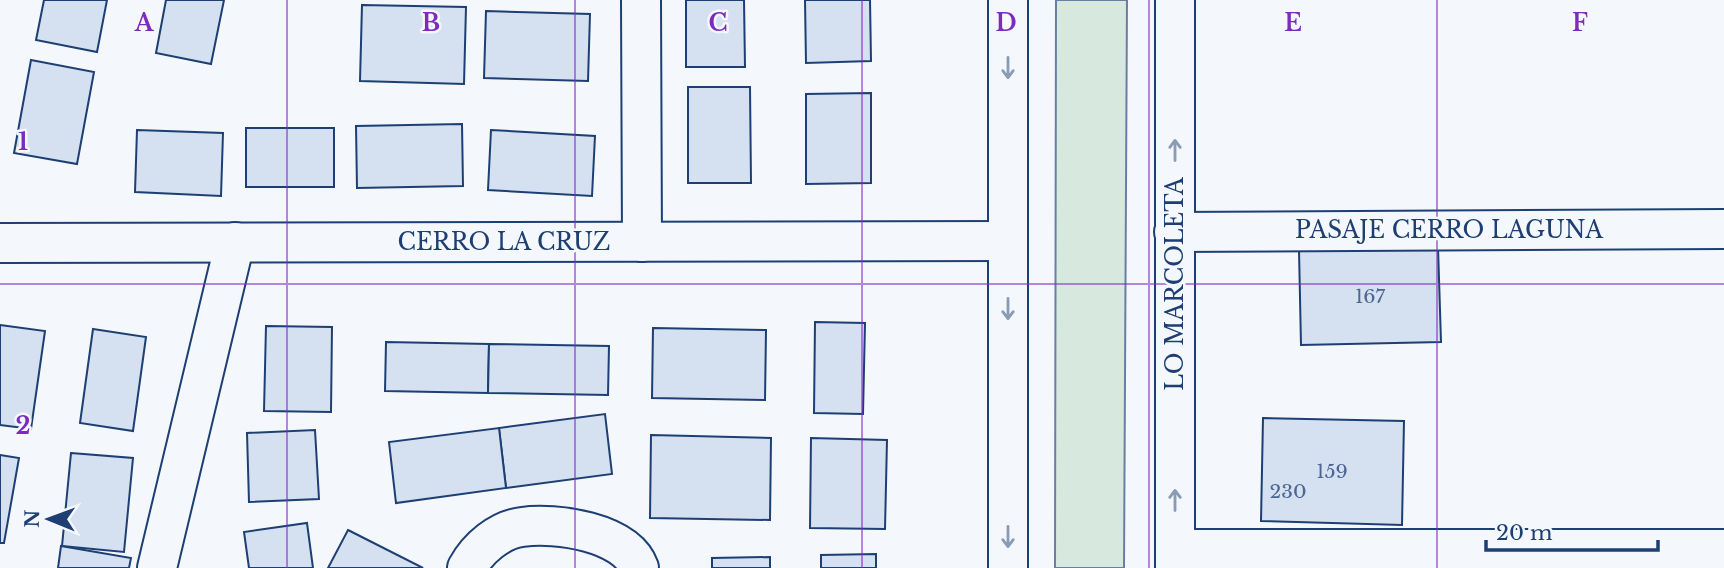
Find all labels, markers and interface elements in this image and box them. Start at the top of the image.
text: A [134,9,155,37]
text: B [422,9,440,37]
text: C [709,9,727,37]
text: D [995,9,1017,37]
text: E [1284,9,1302,37]
text: F [1572,9,1588,37]
one-way arrow [1001,56,1015,79]
text: 1 [18,128,28,156]
one-way arrow [1168,139,1182,162]
street label: LO MARCOLETA [1161,176,1189,391]
street label: PASAJE CERRO LAGUNA [1295,216,1604,244]
street label: CERRO LA CRUZ [397,228,611,256]
house number: 167 [1355,285,1386,308]
one-way arrow [1001,297,1015,320]
text: 2 [16,412,30,440]
house number: 159 [1316,460,1348,483]
house number: 230 [1270,480,1306,503]
north arrow [14,484,84,554]
one-way arrow [1168,489,1182,512]
scale bar [1486,508,1658,552]
text: N [21,509,44,528]
text: 20 m [1496,520,1553,546]
one-way arrow [1001,525,1015,548]

